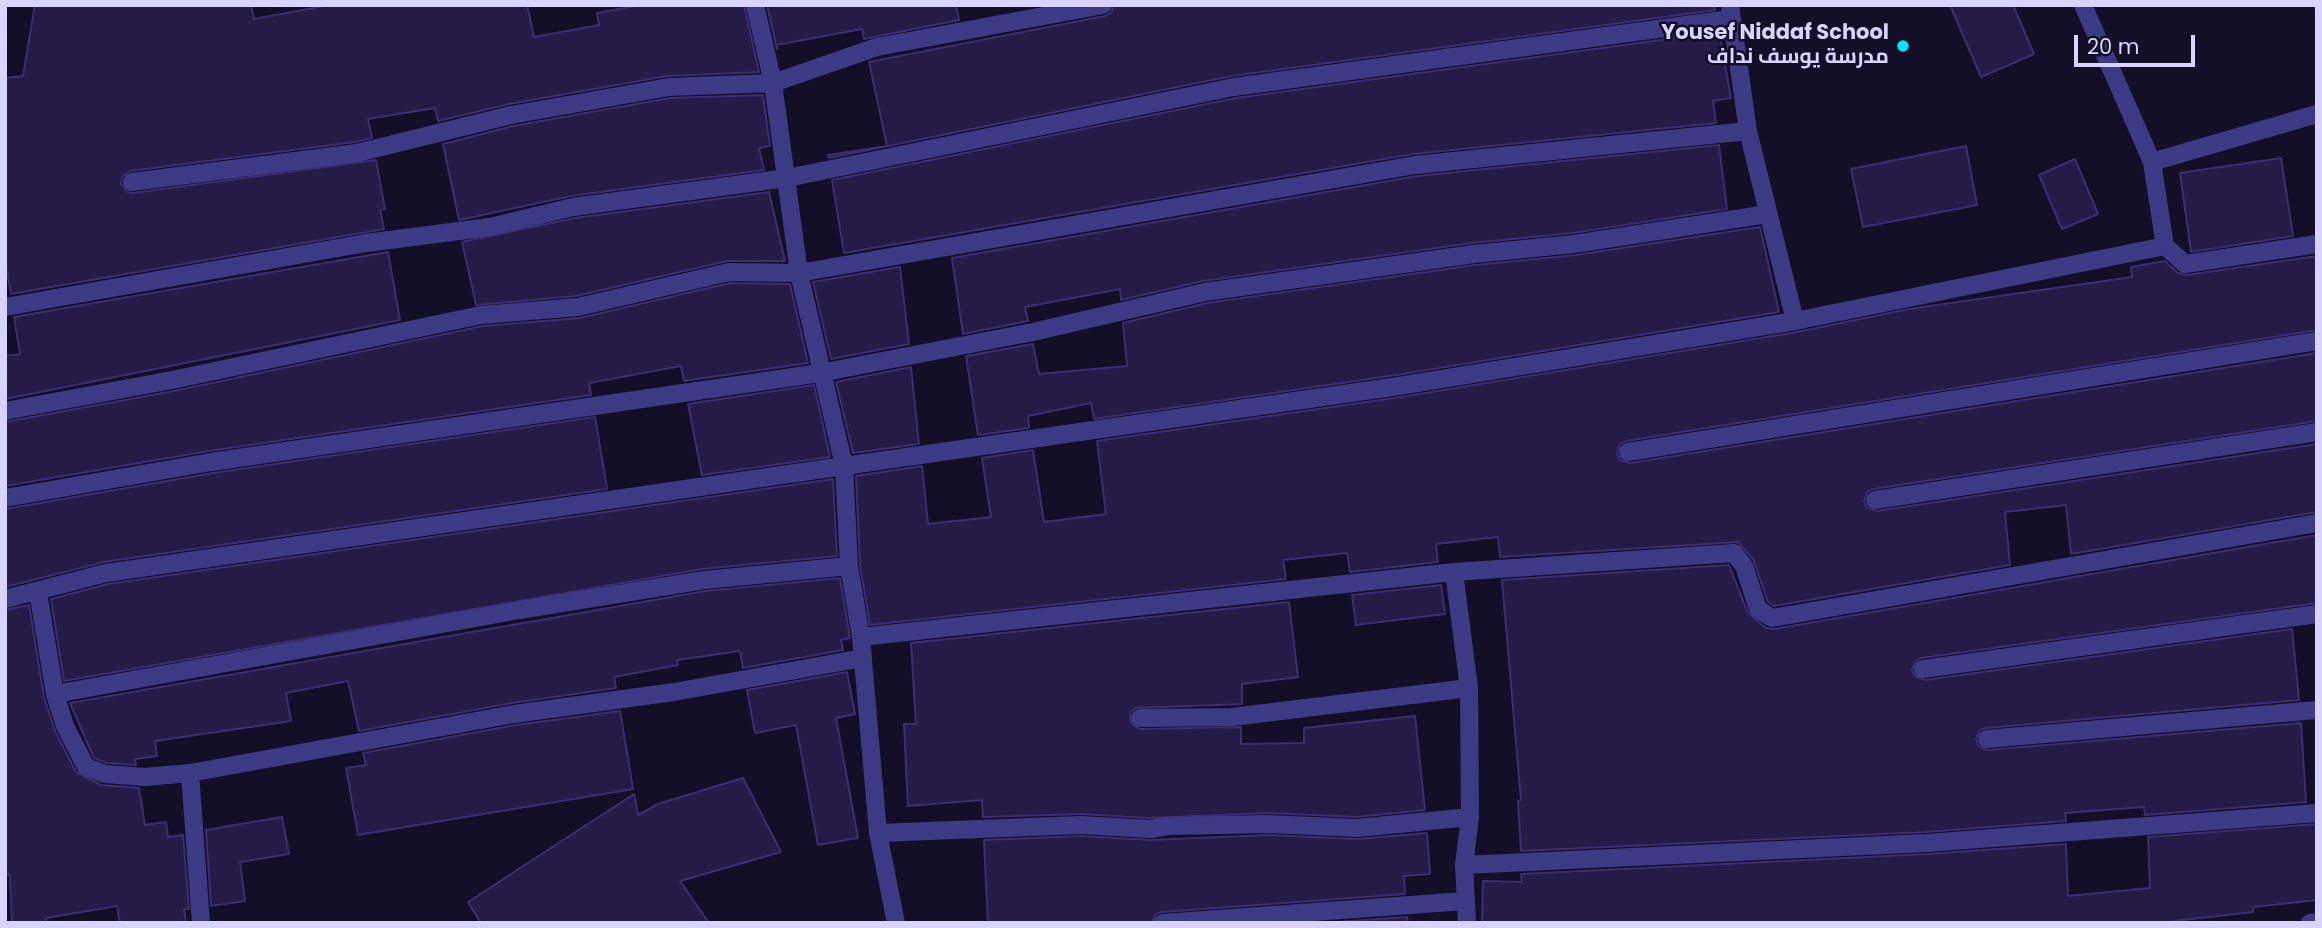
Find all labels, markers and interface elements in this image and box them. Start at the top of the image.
place label: Yousef Niddaf School مدرسة يوسف نداف [1661,21,1889,71]
scale bar [2077,21,2198,65]
text: 20 m [2087,32,2140,61]
marker: Yousef Niddaf School مدرسة يوسف نداف [1895,38,1911,54]

